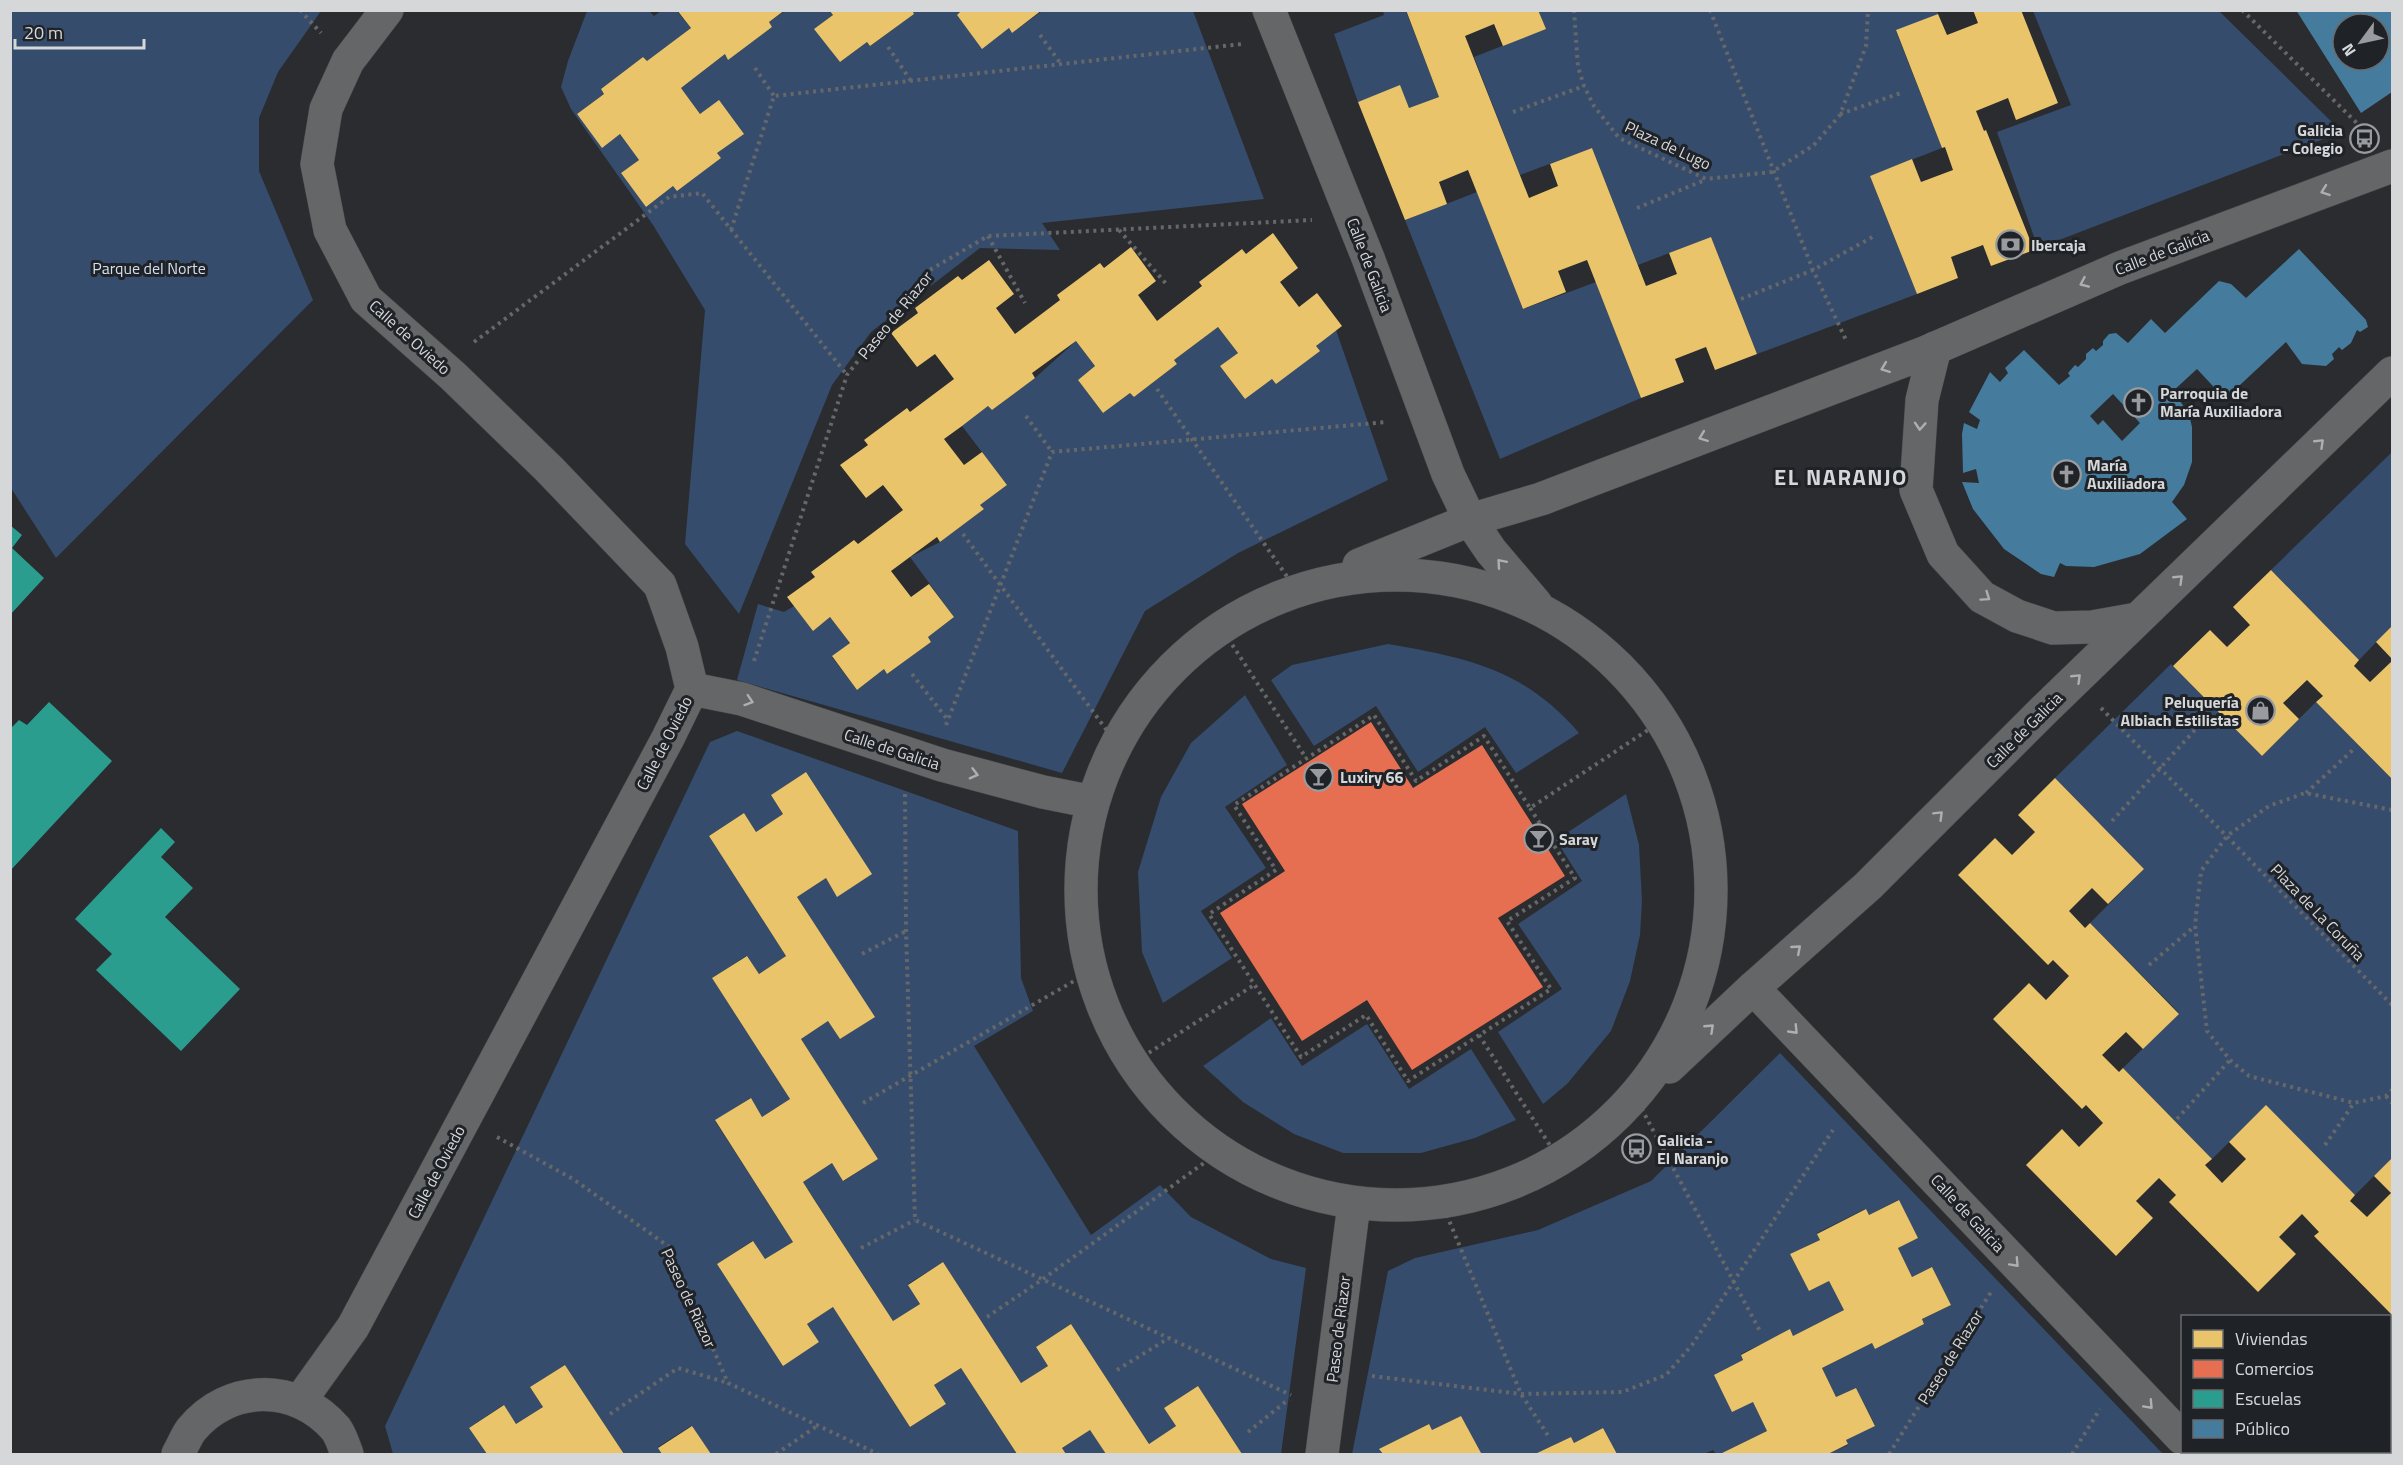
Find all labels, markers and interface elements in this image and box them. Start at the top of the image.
scale bar [15,12,144,50]
north arrow [2331,12,2391,72]
text: 20 m [24,19,63,46]
text: N [2335,39,2362,61]
street label: Plaza de Lugo [1621,115,1715,175]
place label: Galicia - Colegio [2282,118,2343,160]
bus stop icon: Galicia - Colegio [2348,123,2380,155]
one-way arrow [2320,184,2331,196]
street label: Calle de Galicia [1341,214,1399,316]
street label: Calle de Galicia [2111,223,2213,281]
bank icon: Ibercaja [1994,229,2026,261]
place label: Ibercaja [2031,233,2086,257]
park label: Parque del Norte [92,256,206,280]
street label: Paseo de Riazor [852,265,938,364]
one-way arrow [2079,276,2090,288]
street label: Calle de Oviedo [364,294,456,380]
one-way arrow [1880,361,1891,373]
place label: Parroquia de María Auxiliadora [2160,381,2282,423]
church icon: Parroquia de María Auxiliadora [2123,386,2155,418]
one-way arrow [1914,421,1927,430]
one-way arrow [1698,430,1709,442]
one-way arrow [2312,440,2323,451]
place label: María Auxiliadora [2087,453,2165,495]
church icon: María Auxiliadora [2050,458,2082,490]
district label: EL NARANJO [1774,460,1908,494]
one-way arrow [1498,559,1509,570]
one-way arrow [2172,575,2183,586]
one-way arrow [1979,590,1990,601]
one-way arrow [2071,674,2081,685]
street label: Calle de Galicia [1980,686,2068,774]
place label: Peluquería Albiach Estilistas [2121,690,2239,732]
street label: Calle de Oviedo [630,692,698,794]
one-way arrow [743,694,754,707]
shop icon: Peluquería Albiach Estilistas [2244,695,2276,727]
street label: Calle de Galicia [841,722,943,776]
bar icon: Luxiry 66 [1303,761,1335,793]
place label: Luxiry 66 [1340,765,1404,789]
one-way arrow [969,766,979,779]
one-way arrow [1931,812,1942,823]
bar icon: Saray [1522,823,1554,855]
place label: Saray [1559,827,1598,851]
street label: Plaza de La Coruña [2265,858,2371,966]
one-way arrow [1790,945,1801,956]
one-way arrow [1786,1023,1797,1034]
one-way arrow [1703,1025,1714,1036]
street label: Calle de Oviedo [401,1121,471,1223]
place label: Galicia - El Naranjo [1657,1128,1729,1170]
bus stop icon: Galicia - El Naranjo [1620,1133,1652,1165]
street label: Calle de Galicia [1925,1168,2011,1258]
street label: Paseo de Riazor [655,1244,723,1352]
one-way arrow [2008,1256,2019,1266]
street label: Paseo de Riazor [1320,1274,1357,1384]
street label: Paseo de Riazor [1911,1305,1989,1409]
legend [2181,1315,2391,1453]
text: Viviendas [2235,1325,2308,1352]
text: Comercios [2235,1355,2314,1382]
text: Escuelas [2235,1385,2301,1412]
one-way arrow [2141,1397,2152,1408]
text: Público [2235,1415,2290,1442]

